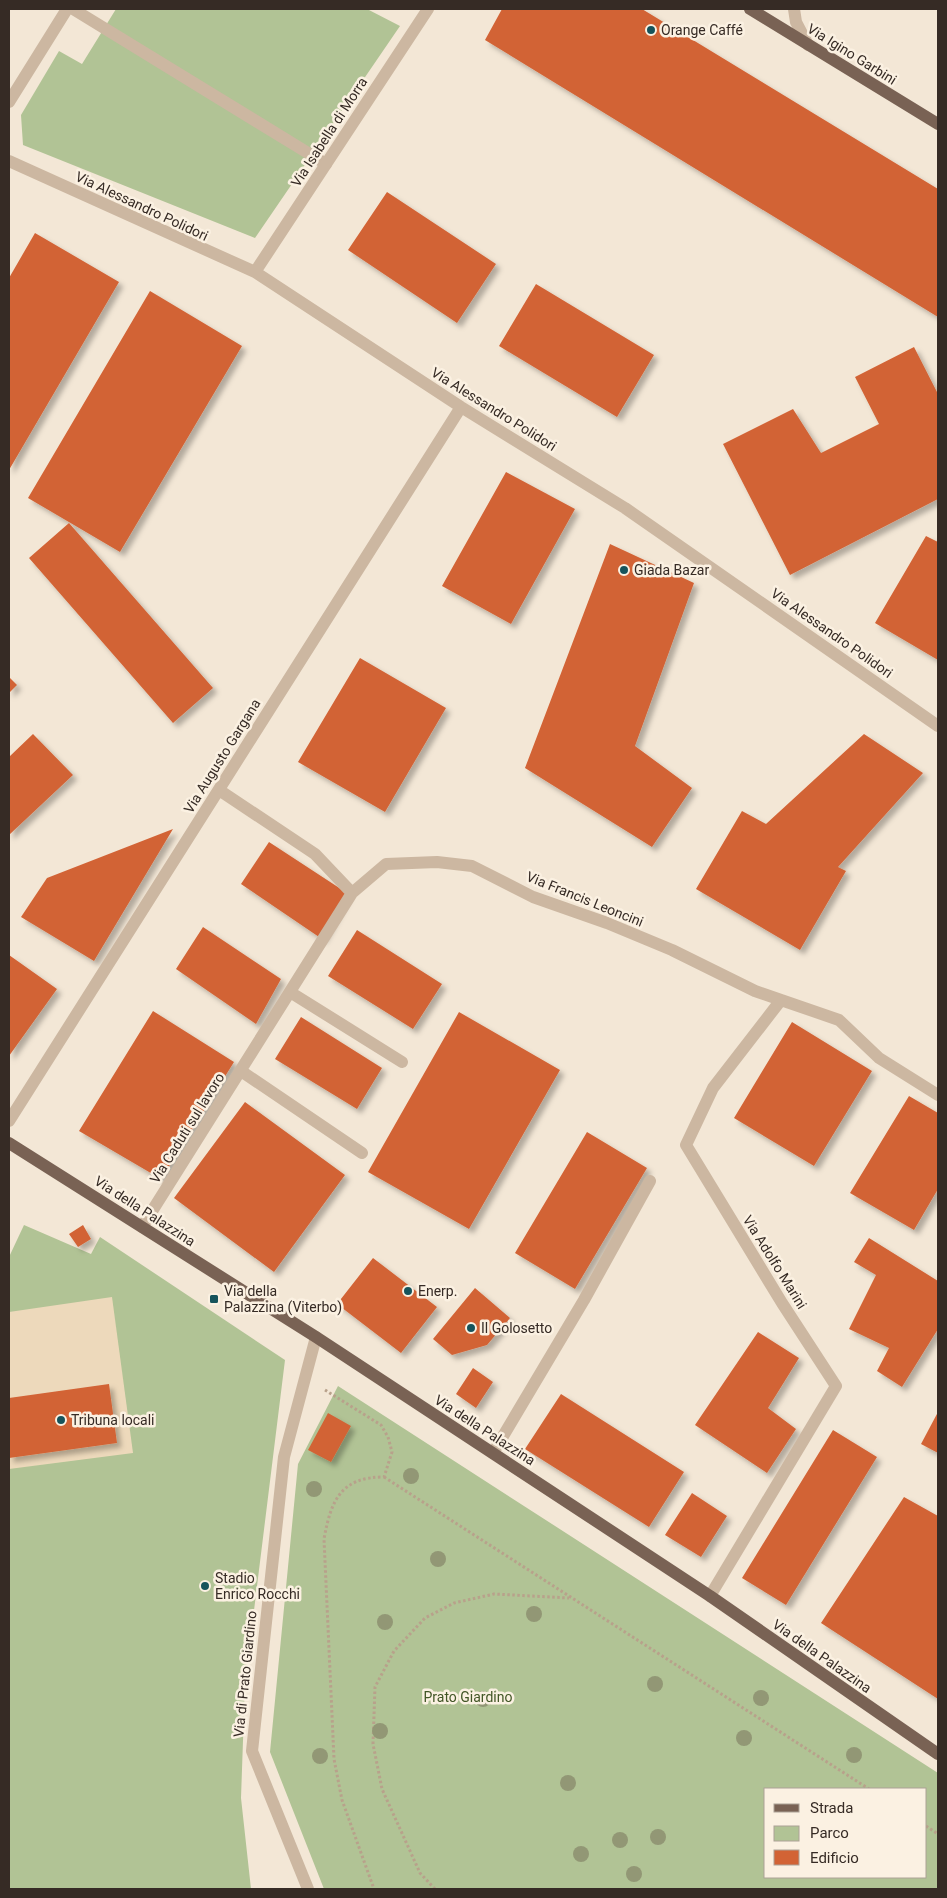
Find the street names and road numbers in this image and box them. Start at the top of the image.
street label: Via Igino Garbini [805,20,899,88]
street label: Via Isabella di Morra [288,74,370,190]
street label: Via Alessandro Polidori [73,168,211,244]
street label: Via Alessandro Polidori [428,364,560,454]
street label: Via Alessandro Polidori [768,585,896,681]
street label: Via Augusto Gargana [180,696,264,816]
street label: Via Francis Leoncini [524,868,646,930]
street label: Via Caduti sul lavoro [147,1070,227,1186]
street label: Via della Palazzina [92,1173,198,1249]
street label: Via Adolfo Marini [740,1212,810,1312]
street label: Via della Palazzina [432,1392,538,1468]
street label: Via di Prato Giardino [230,1610,260,1738]
street label: Via della Palazzina [770,1616,874,1696]

